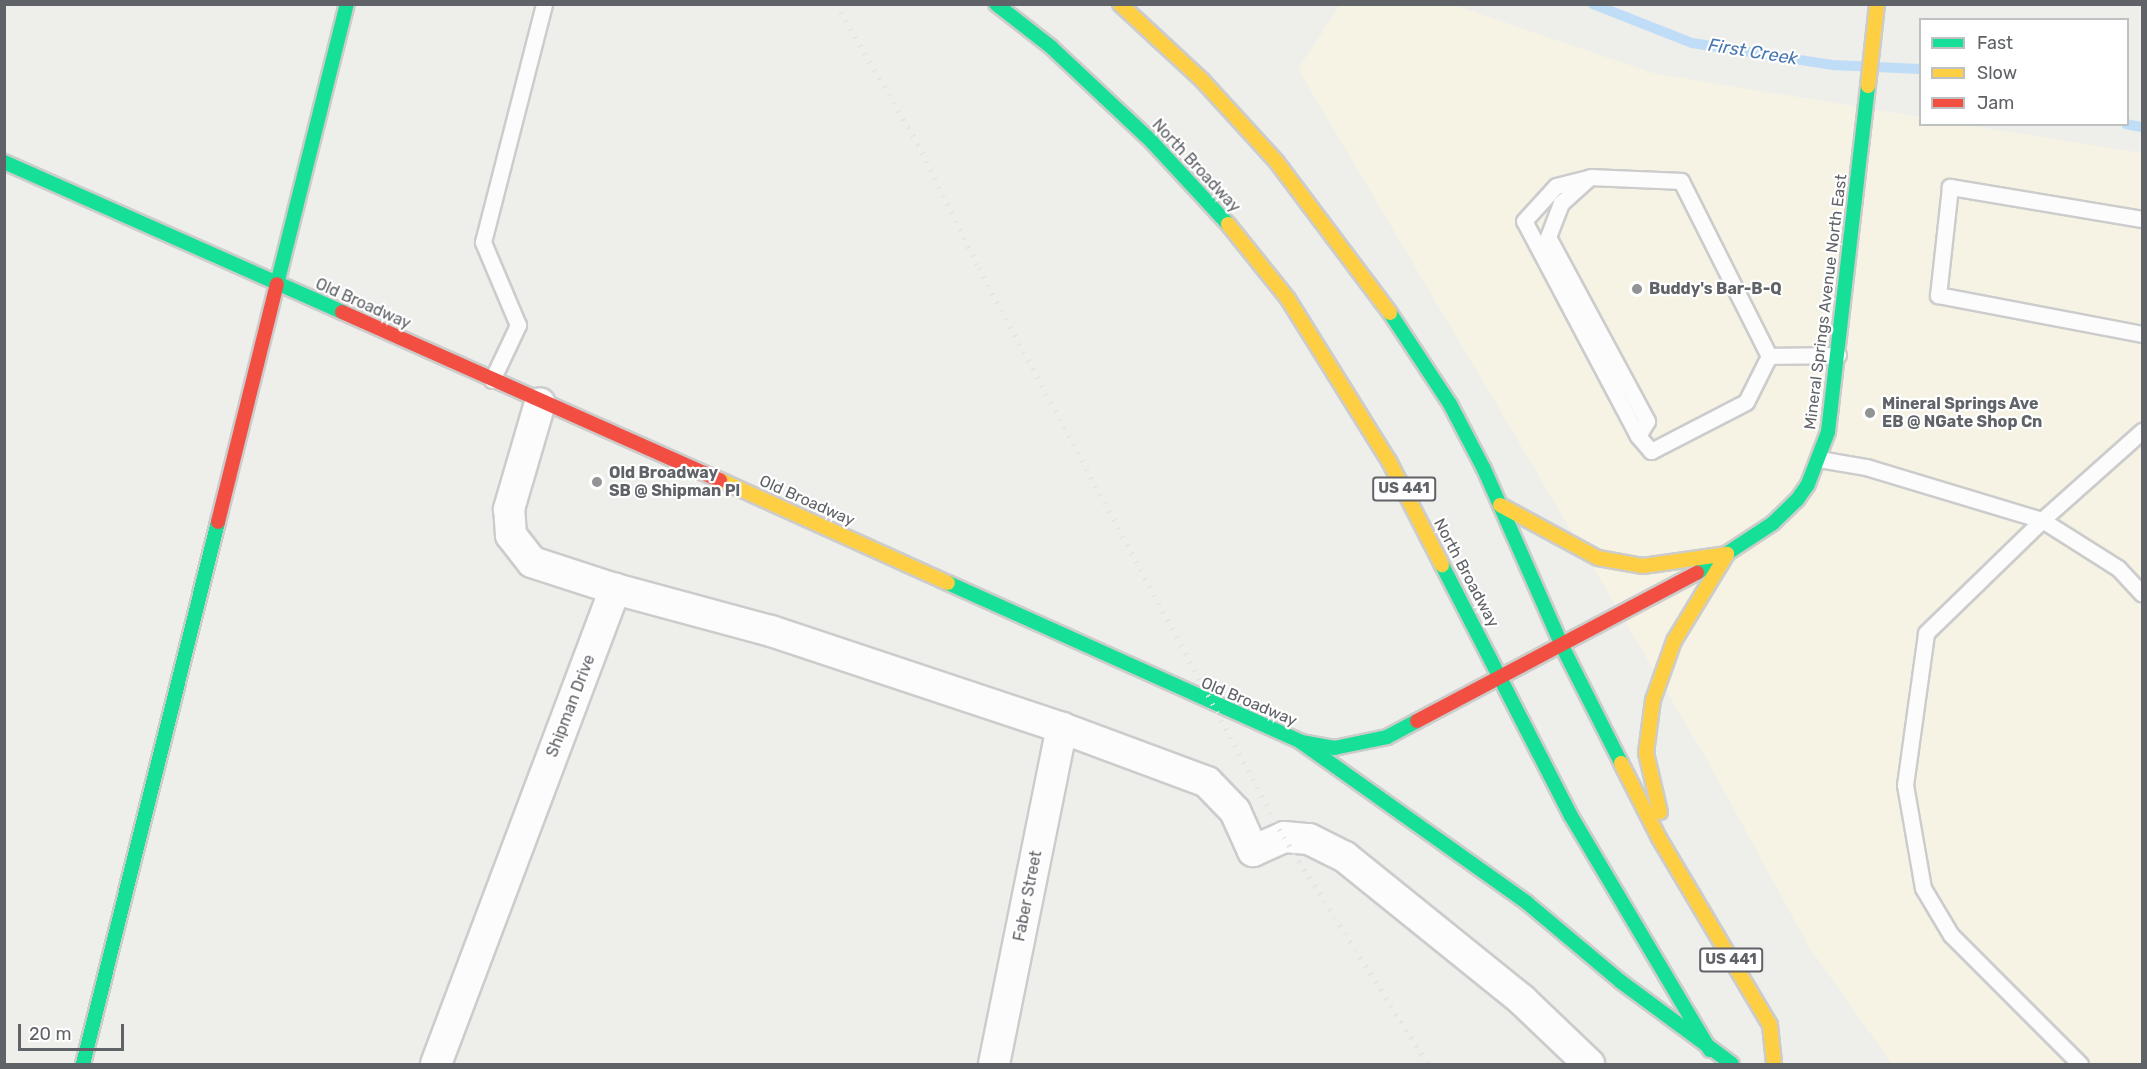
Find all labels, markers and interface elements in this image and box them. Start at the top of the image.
legend [1919,18,2129,126]
text: Fast [1977,32,2013,54]
water label: First Creek [1707,34,1799,70]
text: Slow [1977,62,2017,84]
text: Jam [1977,92,2014,114]
street label: North Broadway [1148,115,1244,217]
street label: Mineral Springs Avenue North East [1801,173,1851,431]
street label: Old Broadway [312,274,414,334]
place label: Buddy's Bar-B-Q [1649,279,1782,299]
marker: Buddy's Bar-B-Q [1630,282,1644,296]
place label: Mineral Springs Ave EB @ NGate Shop Cn [1882,394,2042,432]
marker: Mineral Springs Ave EB @ NGate Shop Cn [1863,406,1877,420]
place label: Old Broadway SB @ Shipman Pl [609,463,740,501]
street label: Old Broadway [756,471,858,531]
marker: Old Broadway SB @ Shipman Pl [590,475,604,489]
road number: US 441 [1371,477,1437,501]
street label: North Broadway [1429,515,1503,631]
street label: Shipman Drive [543,652,599,760]
street label: Old Broadway [1198,673,1300,731]
street label: Faber Street [1010,849,1046,943]
road number: US 441 [1698,948,1764,972]
scale bar [21,1012,128,1050]
text: 20 m [29,1023,71,1045]

